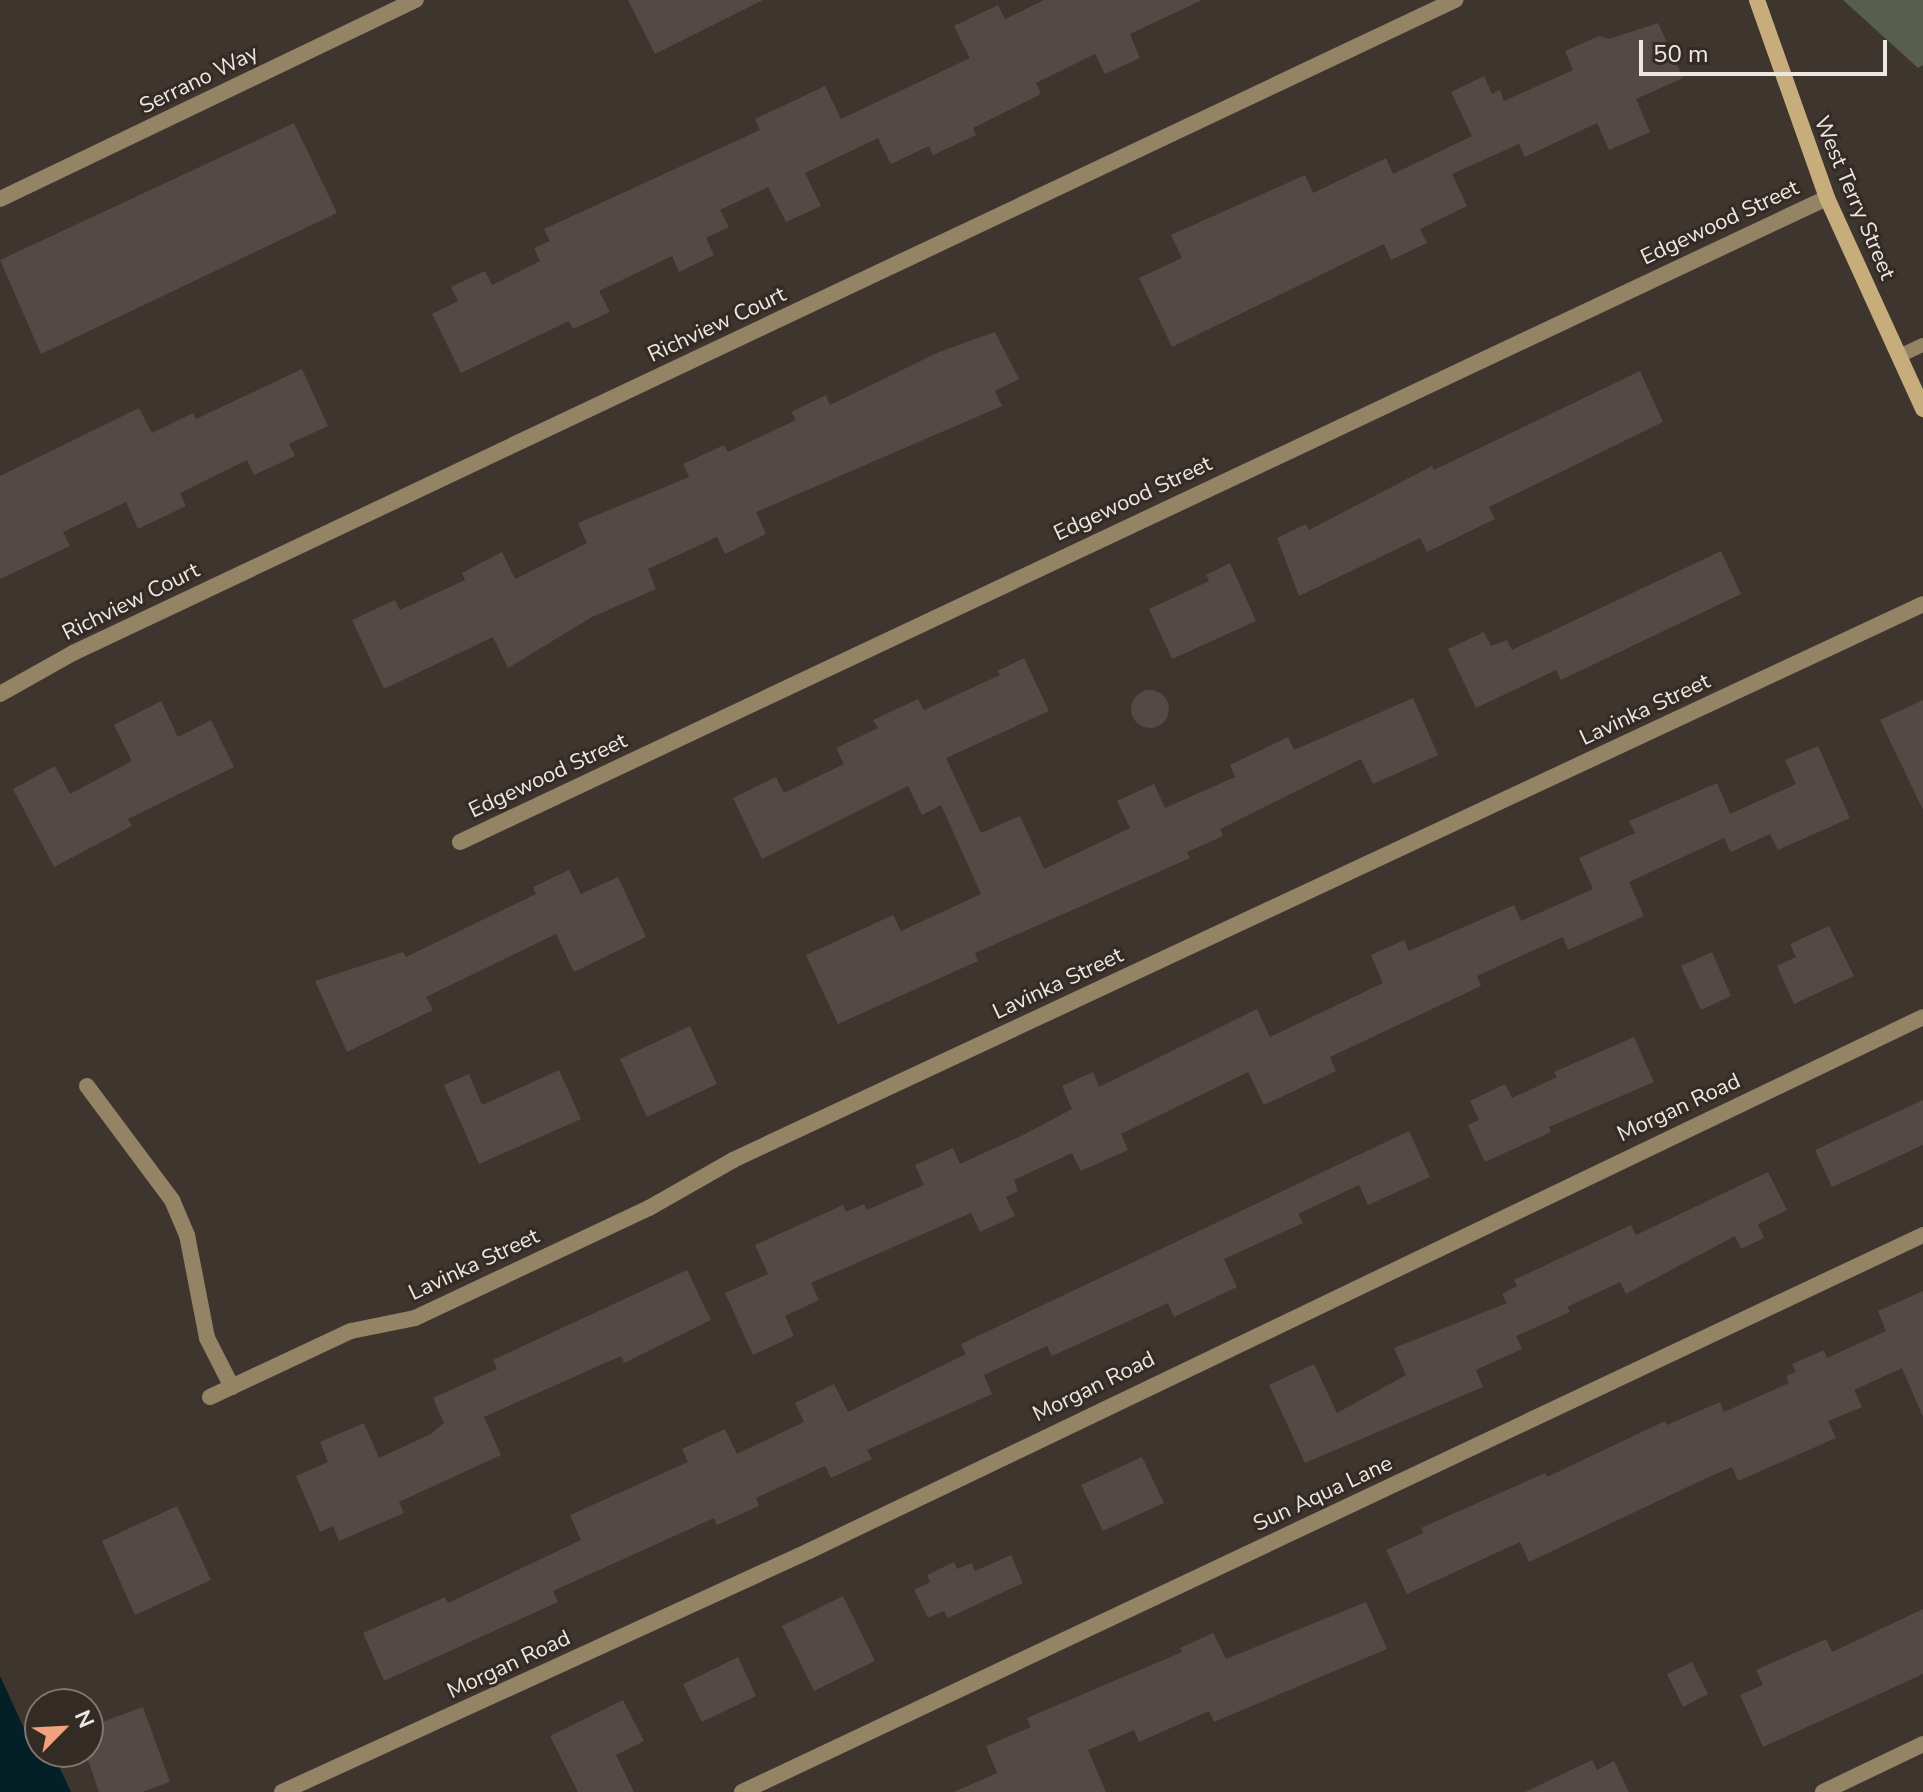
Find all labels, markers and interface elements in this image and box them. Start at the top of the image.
scale bar [1643,24,1891,74]
text: 50 m [1653,38,1709,70]
street label: Serrano Way [135,40,263,120]
street label: West Terry Street [1808,112,1900,284]
street label: Edgewood Street [1637,175,1803,271]
street label: Richview Court [644,281,790,369]
street label: Edgewood Street [1050,451,1216,547]
street label: Richview Court [58,557,204,647]
street label: Lavinka Street [1576,668,1714,752]
street label: Edgewood Street [465,728,631,824]
street label: Lavinka Street [989,942,1127,1026]
street label: Morgan Road [1613,1068,1745,1148]
street label: Lavinka Street [405,1223,543,1307]
street label: Morgan Road [1029,1346,1159,1428]
street label: Sun Aqua Lane [1249,1450,1397,1538]
street label: Morgan Road [443,1625,575,1705]
north arrow [24,1688,104,1768]
text: N [67,1705,101,1733]

